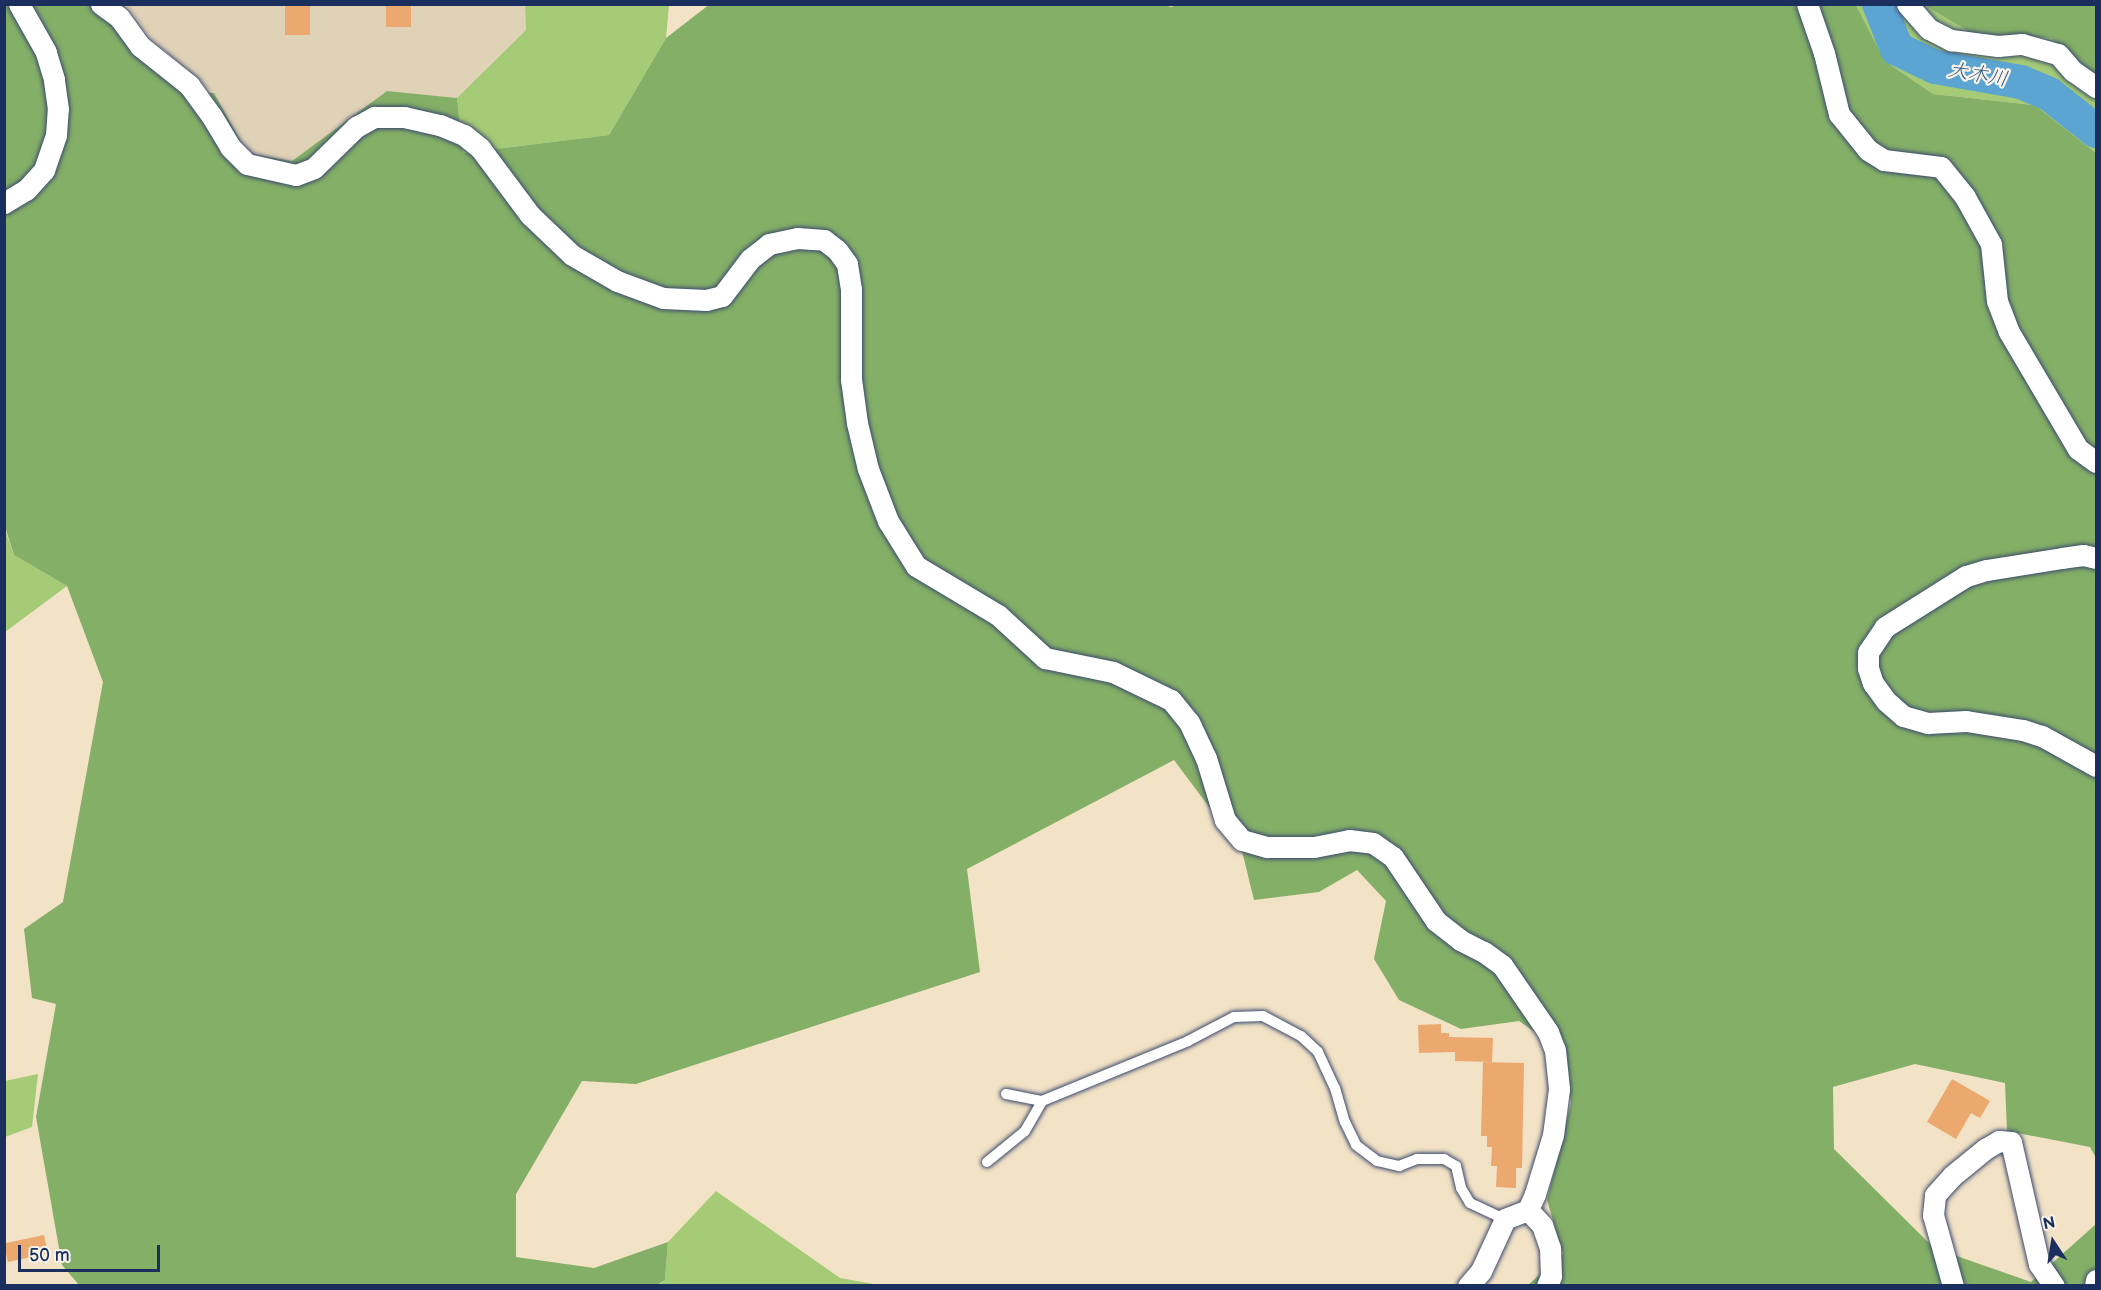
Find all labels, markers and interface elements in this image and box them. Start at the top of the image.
water label: 大木川 [1946,58,2010,92]
north arrow [2023,1212,2083,1272]
text: N [2041,1213,2057,1234]
scale bar [21,1233,164,1271]
text: 50 m [29,1245,70,1266]

